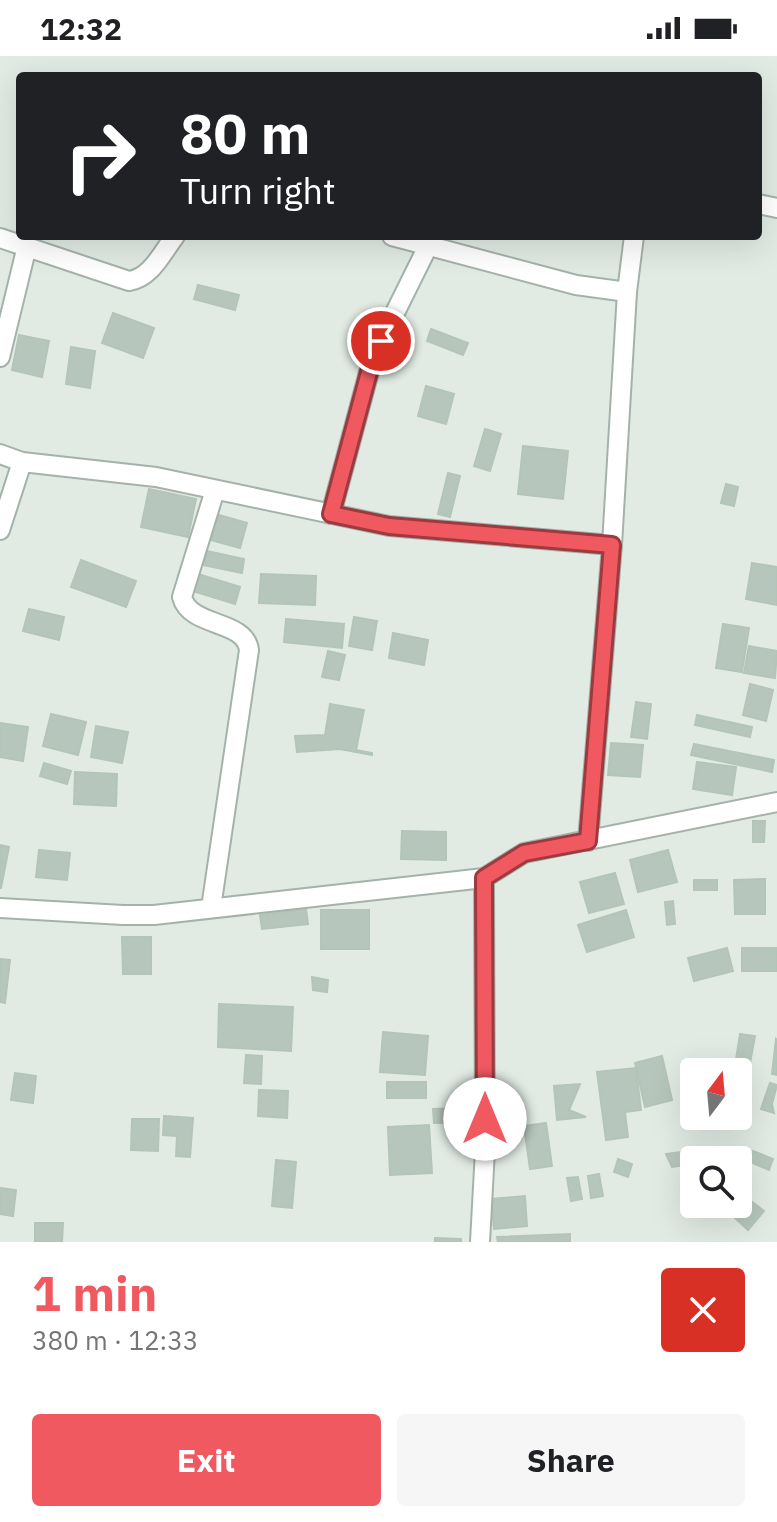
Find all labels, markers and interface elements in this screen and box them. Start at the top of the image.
text: 12:32 [40,9,122,48]
text: 80 m [180,97,310,169]
icon: right [48,104,152,208]
text: Turn right [180,167,336,214]
pin [347,307,415,375]
icon: arrive [359,319,403,363]
north arrow [680,1058,752,1130]
map controls [680,1058,752,1218]
position arrow [443,1077,527,1161]
button: search [680,1146,752,1218]
text: 1 min [32,1262,157,1324]
button: close [661,1268,745,1352]
text: 380 m · 12:33 [32,1323,198,1357]
button: Exit [32,1414,381,1506]
button: Share [397,1414,745,1506]

